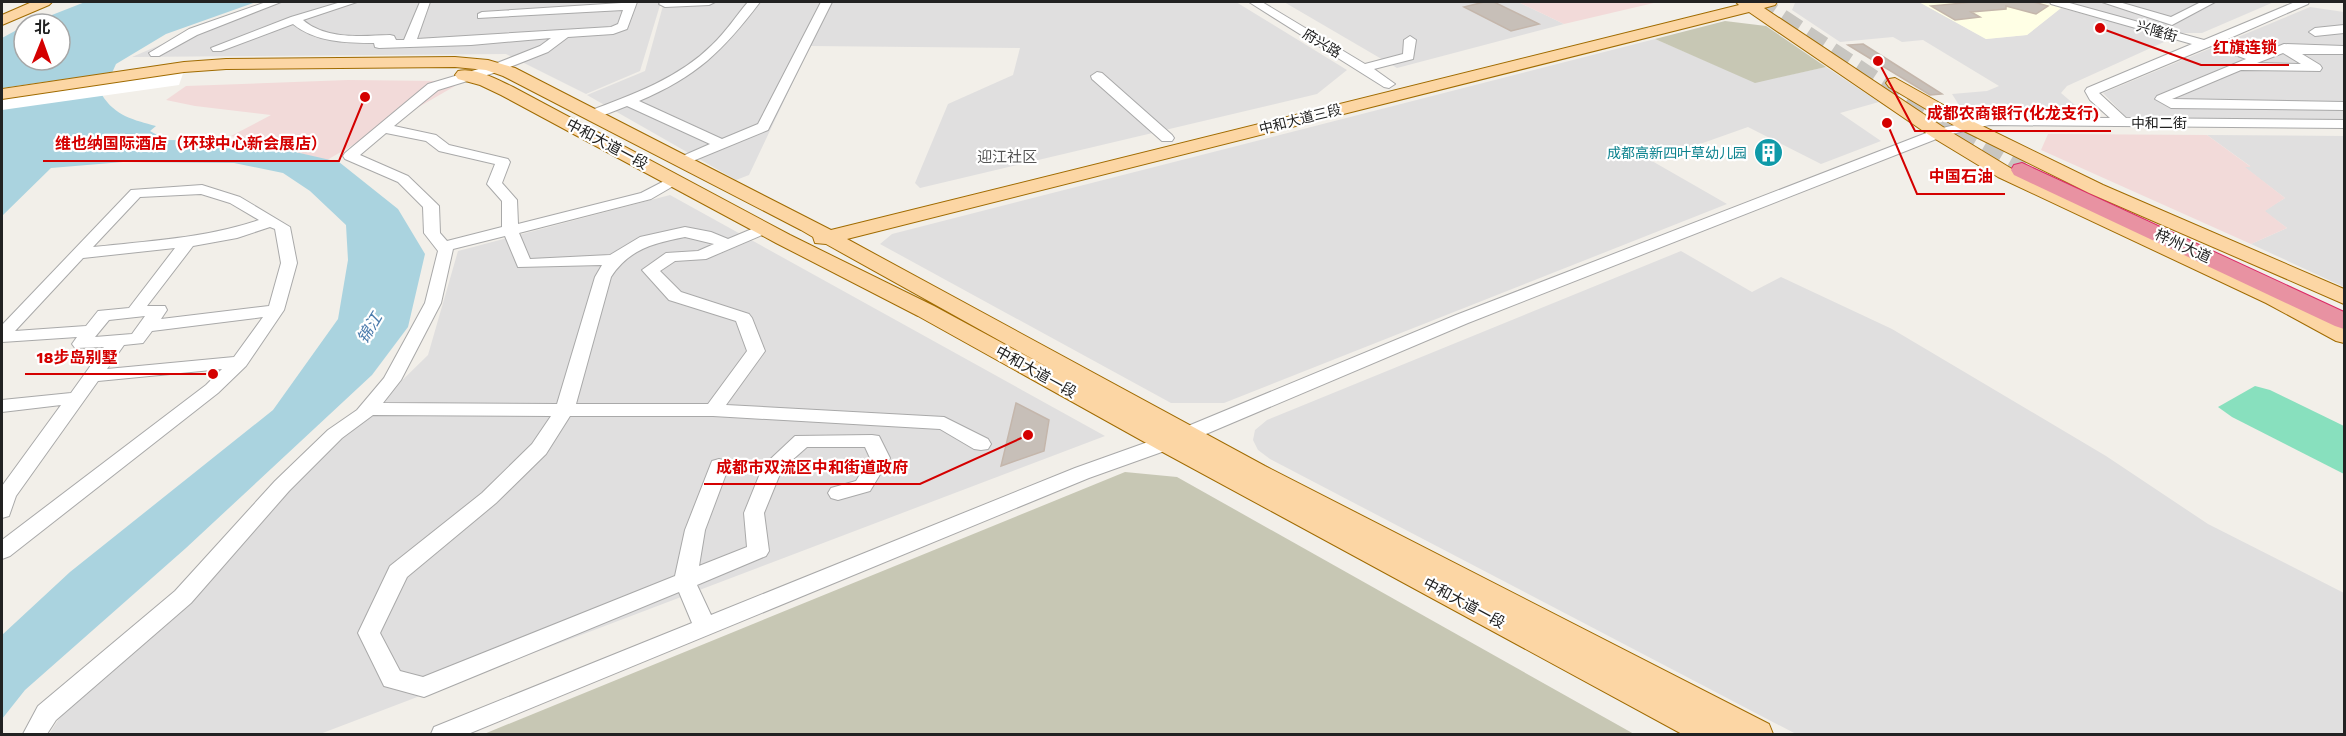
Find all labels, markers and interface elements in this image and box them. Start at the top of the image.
north arrow [12,12,72,72]
text: 北 [34,18,50,37]
street label: 兴隆街 [2135,18,2179,44]
street label: 府兴路 [1300,25,1344,61]
callout: 红旗连锁 [2201,31,2289,65]
text: 红旗连锁 [2213,38,2277,57]
callout: 成都农商银行(化龙支行) [1915,97,2111,131]
street label: 中和大道三段 [1257,101,1343,137]
text: 成都农商银行(化龙支行) [1927,104,2099,123]
street label: 中和大道一段 [563,115,651,173]
street label: 中和二街 [2131,115,2187,131]
callout: 维也纳国际酒店（环球中心新会展店） [43,127,339,161]
text: 维也纳国际酒店（环球中心新会展店） [55,134,327,153]
building icon: 成都高新四叶草幼儿园 [1752,137,1784,169]
place label: 成都高新四叶草幼儿园 [1607,145,1747,161]
district label: 迎江社区 [977,148,1037,166]
callout: 中国石油 [1917,160,2005,194]
text: 中国石油 [1929,167,1993,186]
street label: 梓州大道 [2152,225,2214,267]
water label: 锦江 [353,308,387,347]
callout: 18步岛别墅 [25,340,130,374]
street label: 中和大道一段 [992,342,1080,402]
text: 18步岛别墅 [37,348,117,367]
callout: 成都市双流区中和街道政府 [704,450,920,484]
text: 成都市双流区中和街道政府 [716,458,908,477]
street label: 中和大道一段 [1420,574,1508,632]

